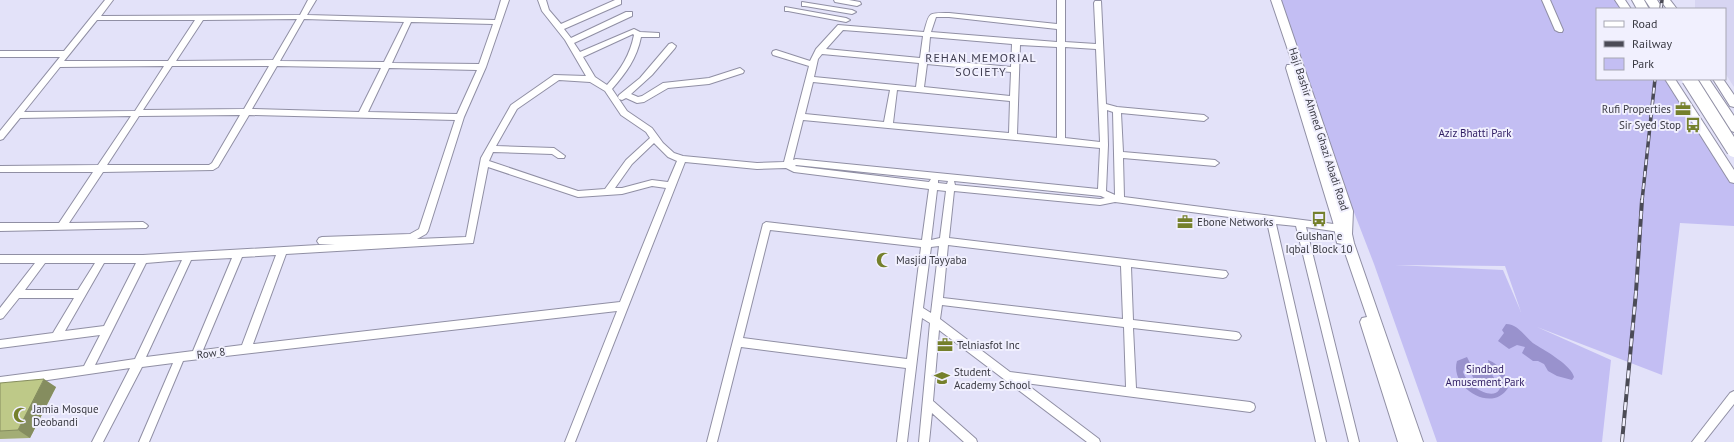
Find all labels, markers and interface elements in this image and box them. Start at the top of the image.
legend [1596,8,1726,80]
text: Road [1632,16,1657,31]
text: Railway [1632,36,1672,51]
street label: Haji Bashir Ahmed Ghazi Abadi Road [1286,46,1352,212]
district label: REHAN MEMORIAL SOCIETY [925,50,1037,79]
text: Park [1632,56,1654,71]
office icon: Rufi Properties [1674,100,1692,118]
place label: Rufi Properties [1602,102,1671,116]
bus stop icon: Sir Syed Stop [1684,116,1702,134]
place label: Sir Syed Stop [1619,118,1681,132]
park label: Aziz Bhatti Park [1438,126,1512,140]
bus stop icon: Gulshan e Iqbal Block 10 [1310,210,1328,228]
office icon: Ebone Networks [1176,213,1194,231]
place label: Ebone Networks [1197,215,1274,229]
place label: Gulshan e Iqbal Block 10 [1285,229,1353,256]
mosque icon: Masjid Tayyaba [875,251,893,269]
place label: Masjid Tayyaba [896,253,967,267]
office icon: Telniasfot Inc [936,336,954,354]
place label: Telniasfot Inc [957,338,1020,352]
street label: Row 8 [196,344,226,362]
park label: Sindbad Amusement Park [1446,362,1525,389]
place label: Student Academy School [954,365,1031,392]
school or university icon: Student Academy School [933,369,951,387]
place label: Jamia Mosque Deobandi [32,402,99,429]
mosque icon: Jamia Mosque Deobandi [12,406,30,424]

